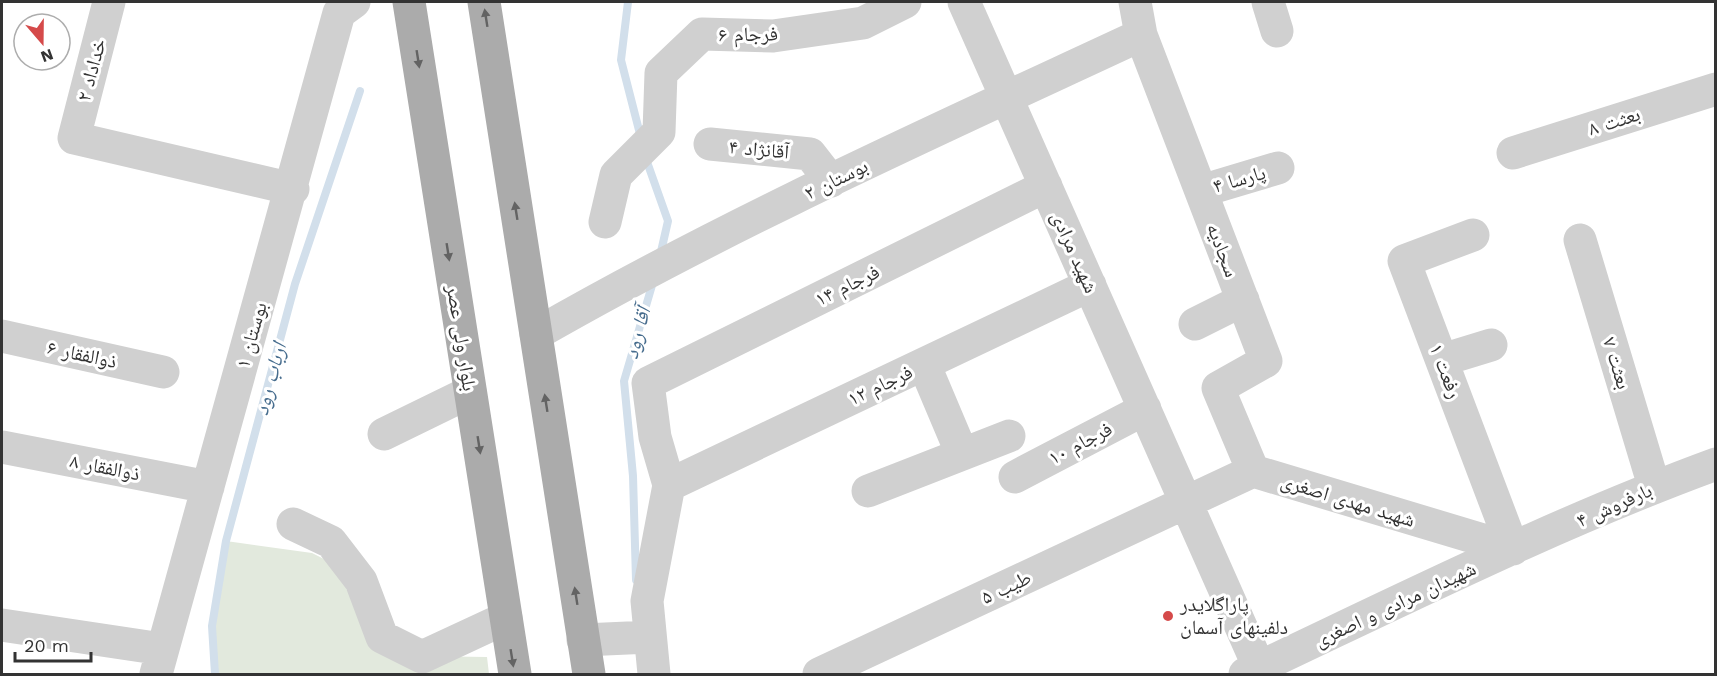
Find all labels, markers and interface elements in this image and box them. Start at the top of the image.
one-way arrow [482,8,491,27]
north arrow [12,12,72,72]
street label: فرجام ۶ [718,21,778,49]
street label: خداداد ۲ [71,36,111,104]
text: N [38,45,56,67]
one-way arrow [414,50,423,69]
street label: بعثت ۸ [1585,101,1643,141]
street label: آقانژاد ۴ [728,134,791,164]
street label: بوستان ۲ [800,153,872,205]
street label: پارسا ۴ [1210,160,1268,198]
one-way arrow [512,201,521,220]
street label: شهید مرادی [1046,207,1104,297]
street label: سجادیه [1202,220,1244,280]
one-way arrow [444,243,453,262]
street label: فرجام ۱۴ [811,259,884,313]
street label: بلوار ولی عصر [442,282,482,393]
street label: بوستان ۱ [230,299,272,371]
water label: آقا رود [618,300,657,362]
street label: بعثت ۷ [1598,334,1636,392]
street label: ذوالفقار ۶ [45,335,119,373]
water label: ارباب رود [248,338,292,418]
street label: رفعت ۱ [1425,340,1467,402]
street label: فرجام ۱۲ [844,360,917,412]
one-way arrow [542,394,551,413]
street label: فرجام ۱۰ [1044,416,1117,472]
one-way arrow [474,435,483,454]
street label: ذوالفقار ۸ [68,448,142,486]
street label: شهید مهدی اصغری [1278,468,1418,532]
street label: بارفروش ۴ [1572,478,1656,532]
street label: شهیدان مرادی و اصغری [1310,556,1480,652]
street label: طیب ۵ [977,565,1035,609]
one-way arrow [572,586,581,605]
place label: پاراگلایدر دلفینهای آسمان [1179,592,1288,639]
marker: پاراگلایدر دلفینهای آسمان [1161,609,1175,623]
scale bar [15,625,92,663]
text: 20 m [24,635,69,656]
one-way arrow [508,649,517,668]

